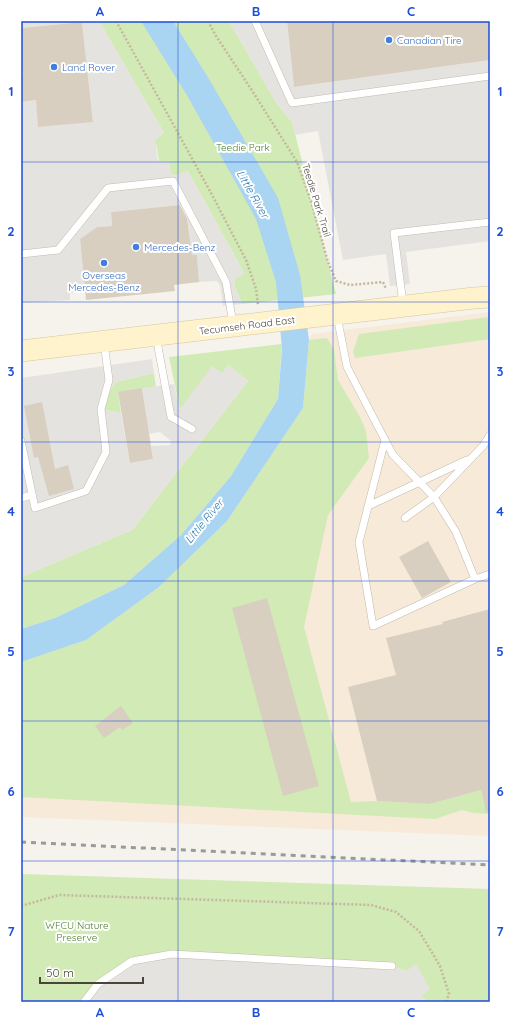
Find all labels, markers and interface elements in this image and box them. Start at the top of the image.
text: A [96,3,105,19]
text: B [252,3,260,19]
text: C [407,3,415,19]
place label: Canadian Tire [397,34,462,47]
marker: Canadian Tire [384,35,394,45]
place label: Land Rover [62,61,115,74]
marker: Land Rover [49,62,59,72]
text: 1 [8,83,14,99]
text: 1 [497,83,503,99]
park label: Teedie Park [216,141,270,154]
street label: Teedie Park Trail [299,162,334,239]
water label: Little River [234,167,273,222]
text: 2 [7,223,15,239]
text: 2 [496,223,504,239]
place label: Mercedes-Benz [144,241,216,254]
marker: Mercedes-Benz [131,242,141,252]
marker: Overseas Mercedes-Benz [99,258,109,268]
place label: Overseas Mercedes-Benz [68,269,140,294]
street label: Tecumseh Road East [198,313,296,338]
text: 3 [8,363,15,379]
text: 3 [497,363,504,379]
water label: Little River [182,495,227,546]
text: 4 [7,503,15,519]
text: 4 [496,503,504,519]
text: 5 [7,643,15,659]
text: 5 [496,643,504,659]
text: 6 [7,783,15,799]
text: 6 [496,783,504,799]
park label: WFCU Nature Preserve [45,919,109,944]
text: 7 [7,923,15,939]
text: 7 [496,923,504,939]
scale bar [40,959,143,985]
text: 50 m [46,965,74,980]
text: A [96,1004,105,1020]
text: B [252,1004,260,1020]
text: C [407,1004,415,1020]

